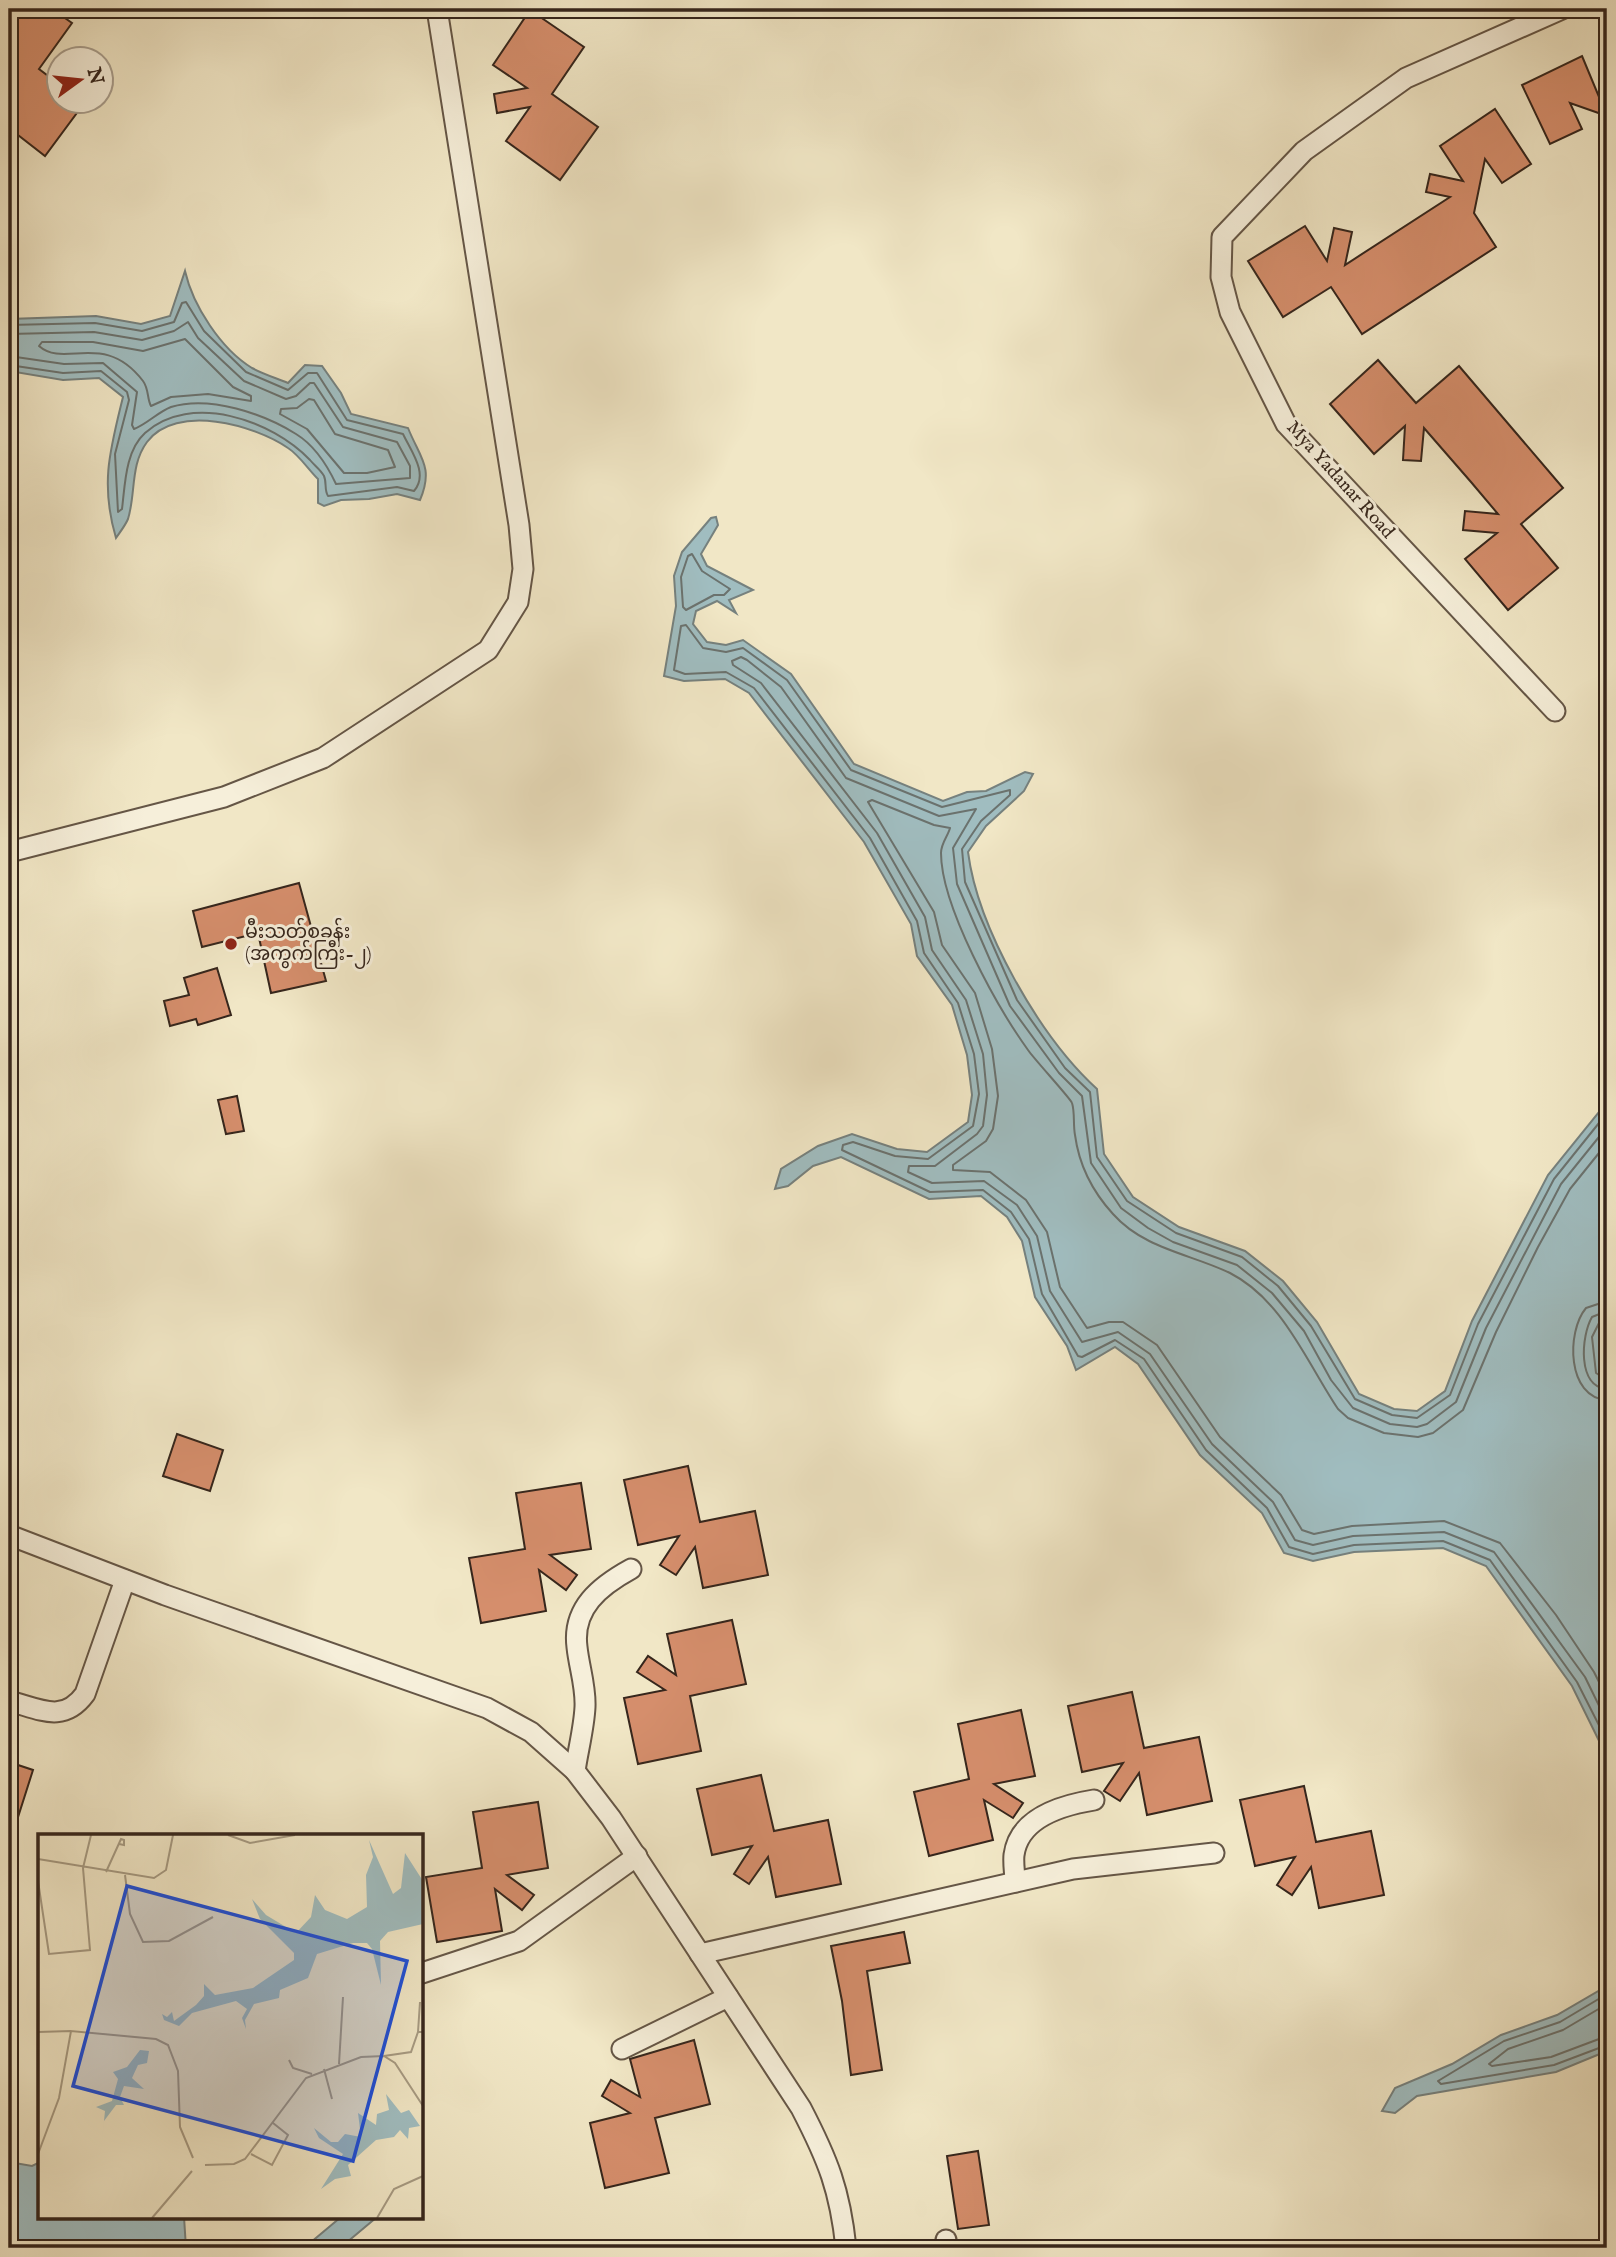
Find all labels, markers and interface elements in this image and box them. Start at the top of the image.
north arrow [46,46,116,116]
text: N [81,64,108,88]
street label: Mya Yadanar Road [1281,416,1400,545]
place label: မီးသတ်စခန်း (အကွက်ကြီး-၂) [245,917,372,969]
marker: မီးသတ်စခန်း (အကွက်ကြီး-၂) [223,936,239,952]
inset map [38,1834,424,2218]

